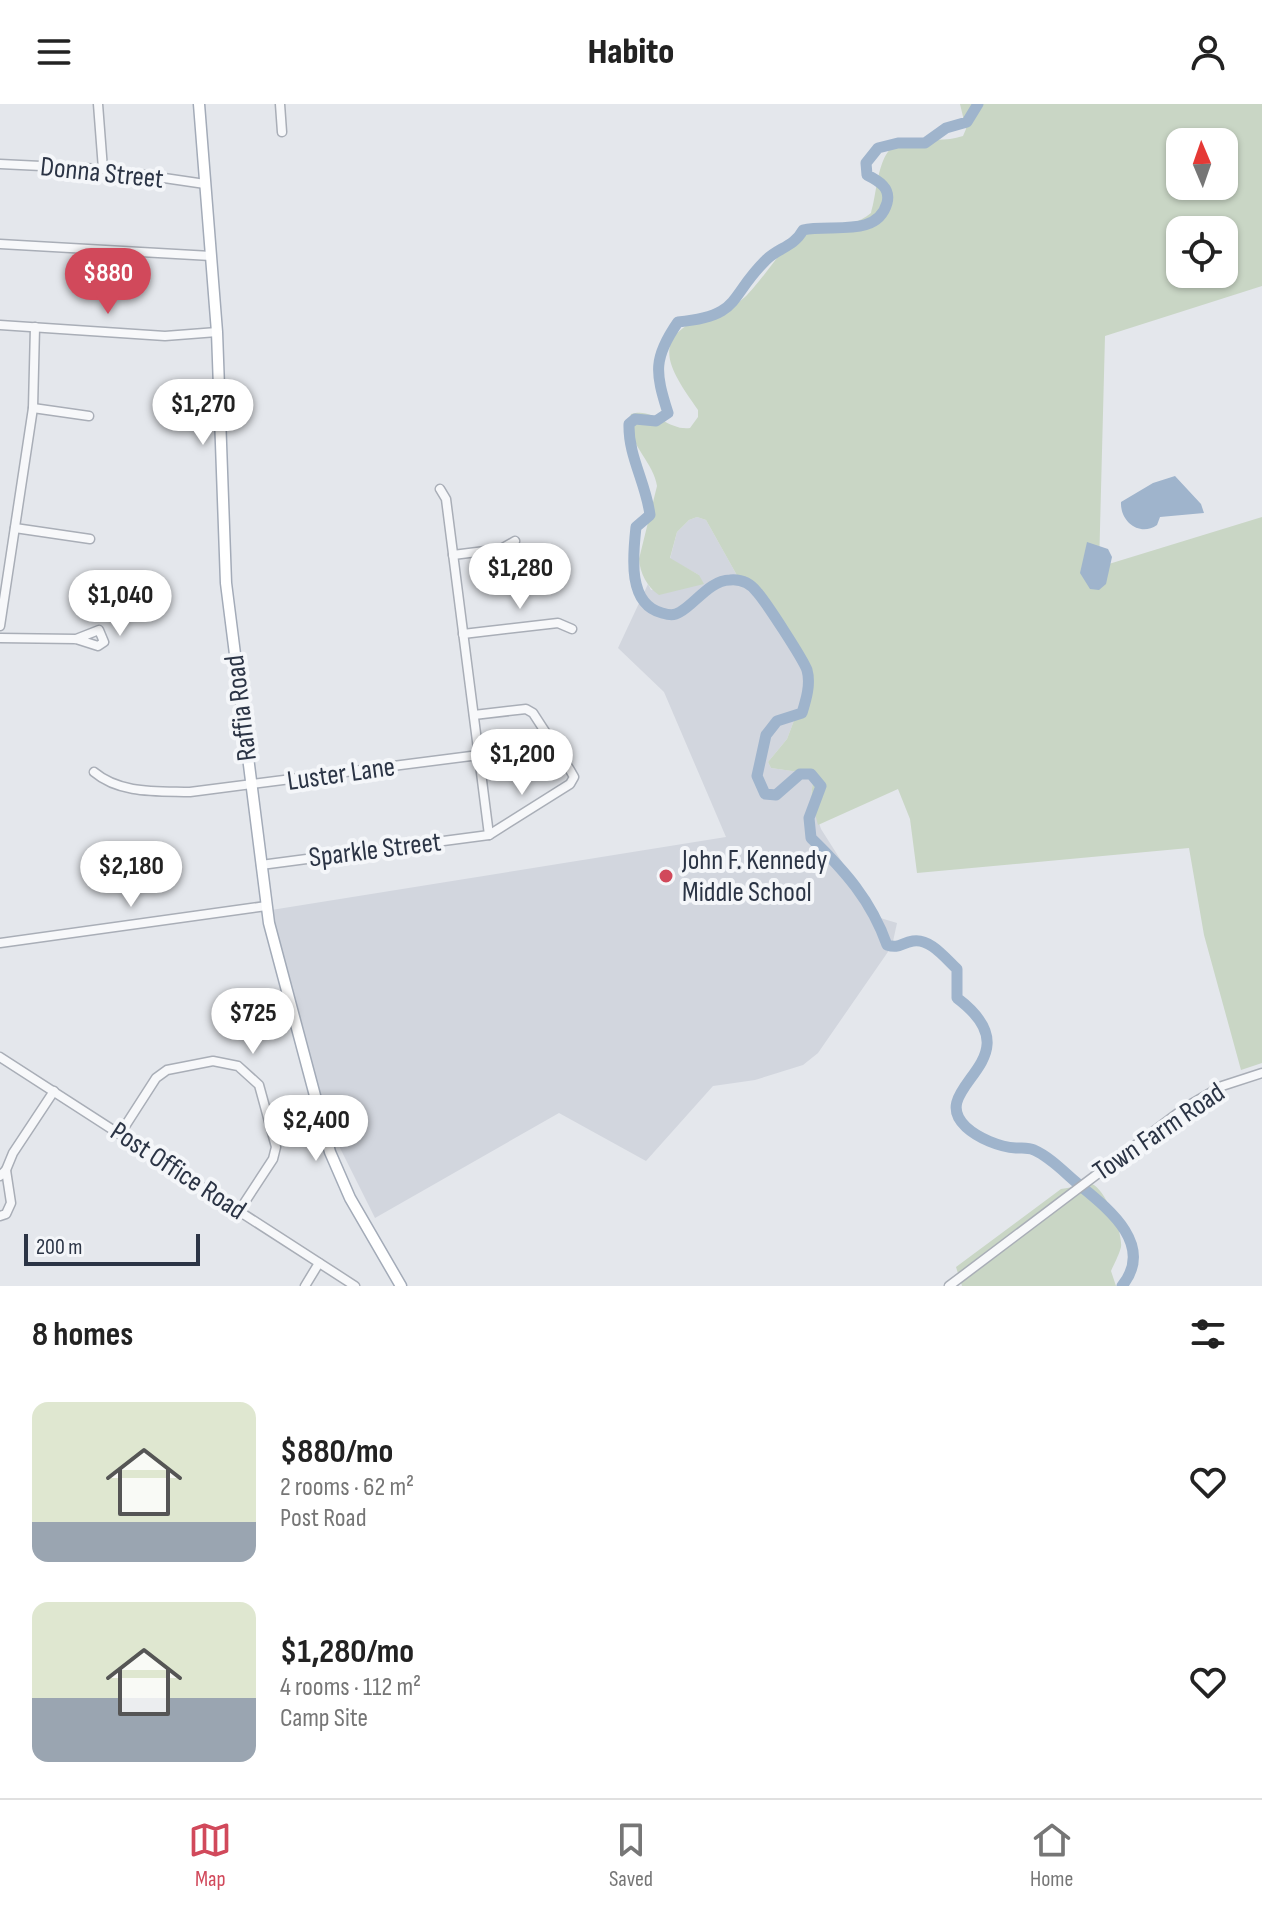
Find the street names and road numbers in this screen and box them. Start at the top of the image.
street label: Donna Street [39,150,165,196]
street label: Raffia Road [218,653,264,763]
street label: Luster Lane [285,750,397,798]
street label: Sparkle Street [307,826,443,874]
street label: Town Farm Road [1087,1076,1231,1188]
street label: Post Office Road [104,1115,252,1227]

